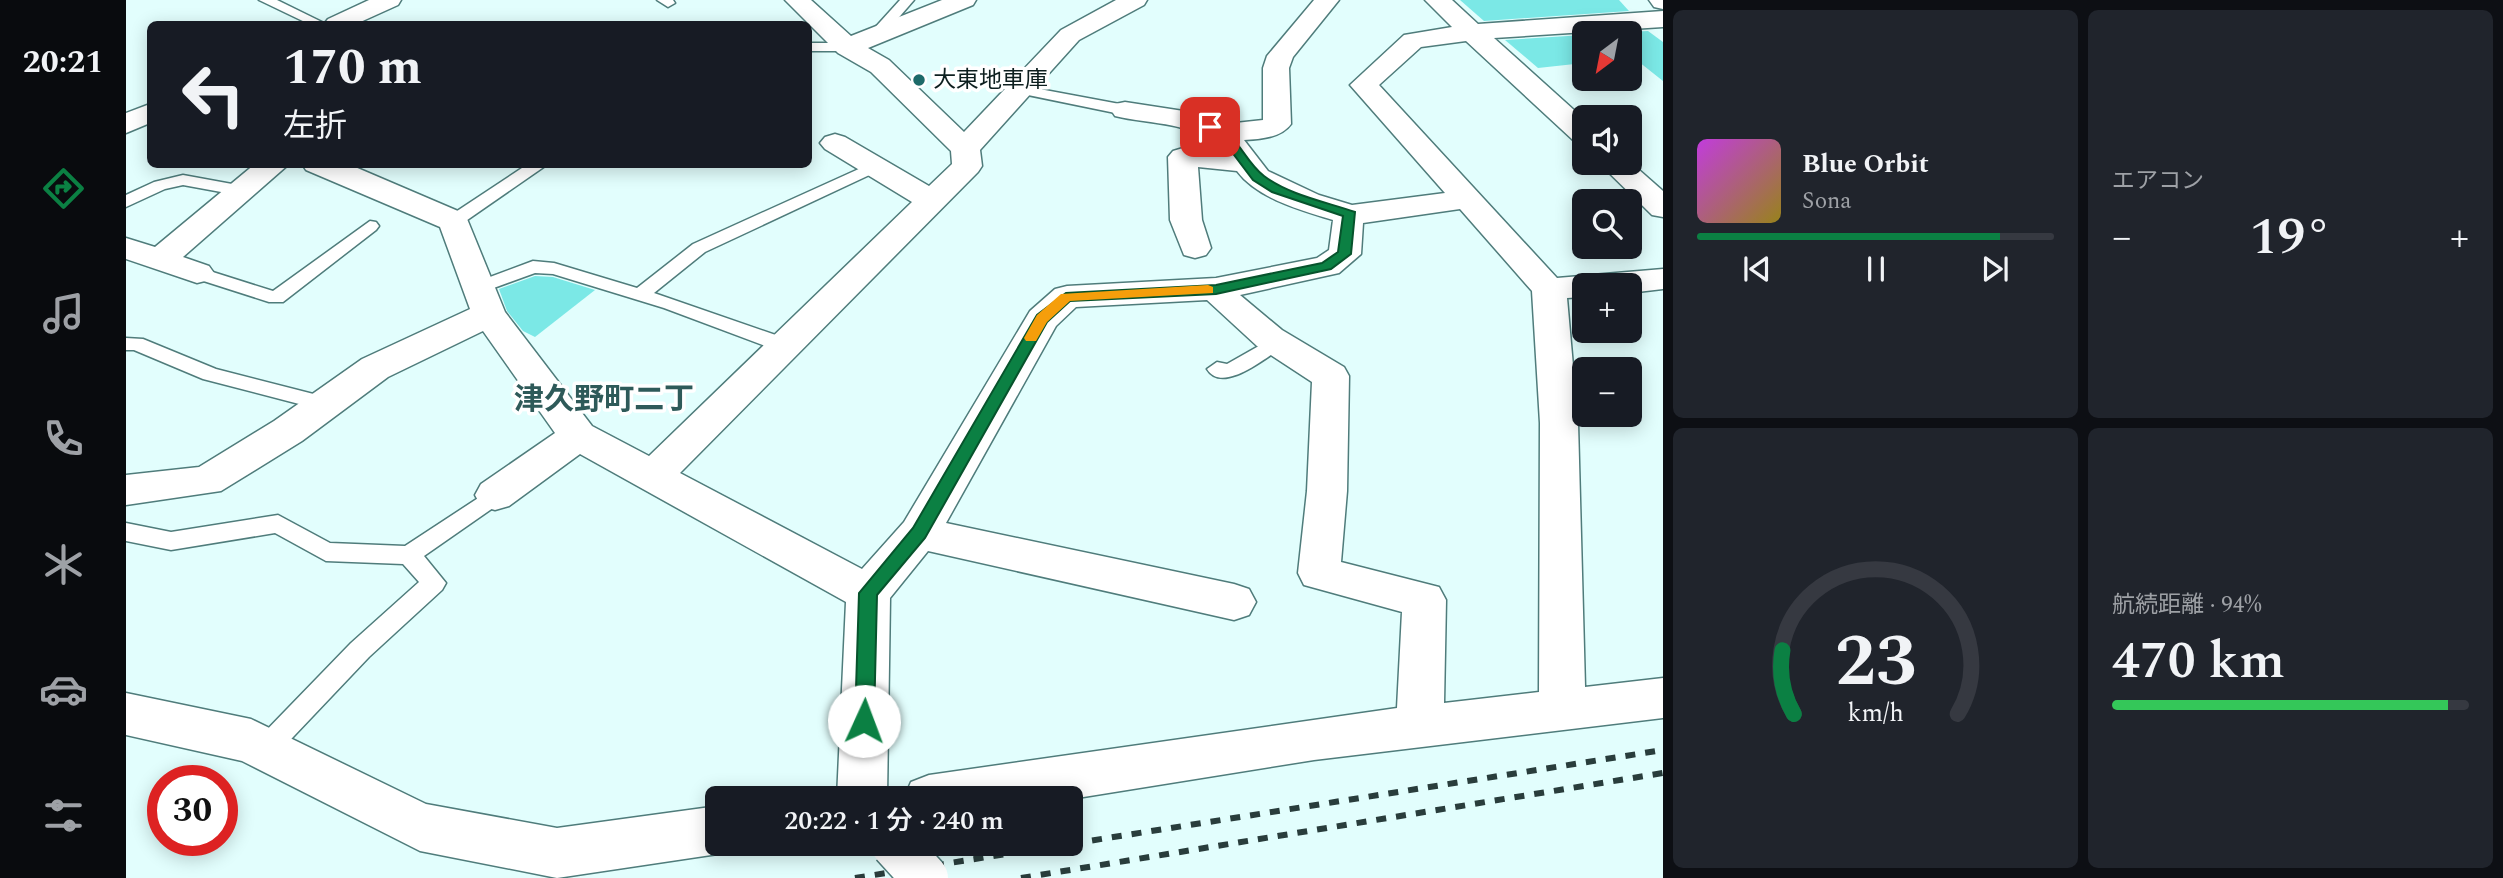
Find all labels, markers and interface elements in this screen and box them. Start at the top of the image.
north arrow [1572,21,1642,91]
map controls [1572,21,1642,427]
text: 170 m [283,31,422,106]
text: 20:21 [23,38,103,87]
icon: left [168,49,259,140]
place label: 大東地車庫 [933,63,1048,98]
marker: 大東地車庫 [911,72,927,88]
pin [1180,97,1240,157]
text: 左折 [283,102,347,151]
button: sound [1572,105,1642,175]
icon: arrive [1191,108,1229,146]
text: Blue Orbit [1802,144,1929,184]
icon: directions [39,164,88,213]
text: エアコン [2112,164,2204,199]
text: Sona [1802,184,1852,219]
button: search [1572,189,1642,259]
text: 19° [2250,198,2331,277]
text: − [2112,209,2131,267]
text: + [2450,209,2469,267]
icon: previous [1738,250,1776,288]
icon: pause [1857,250,1895,288]
icon: next [1976,250,2014,288]
button: + [1572,273,1642,343]
icon: music [39,289,88,338]
button: − [1572,357,1642,427]
district label: 津久野町二丁 [514,377,694,423]
icon: phone [39,414,88,463]
icon: climate [39,540,88,589]
text: 航続距離 · 94% [2112,588,2262,623]
text: 23 [1835,607,1916,718]
text: 470 km [2112,622,2285,701]
icon: car [39,665,88,714]
position arrow [827,684,901,758]
text: km/h [1847,695,1904,733]
speed limit sign: 30 [147,765,238,856]
icon: filters [39,791,88,840]
text: 20:22 · 1 分 · 240 m [784,801,1004,841]

